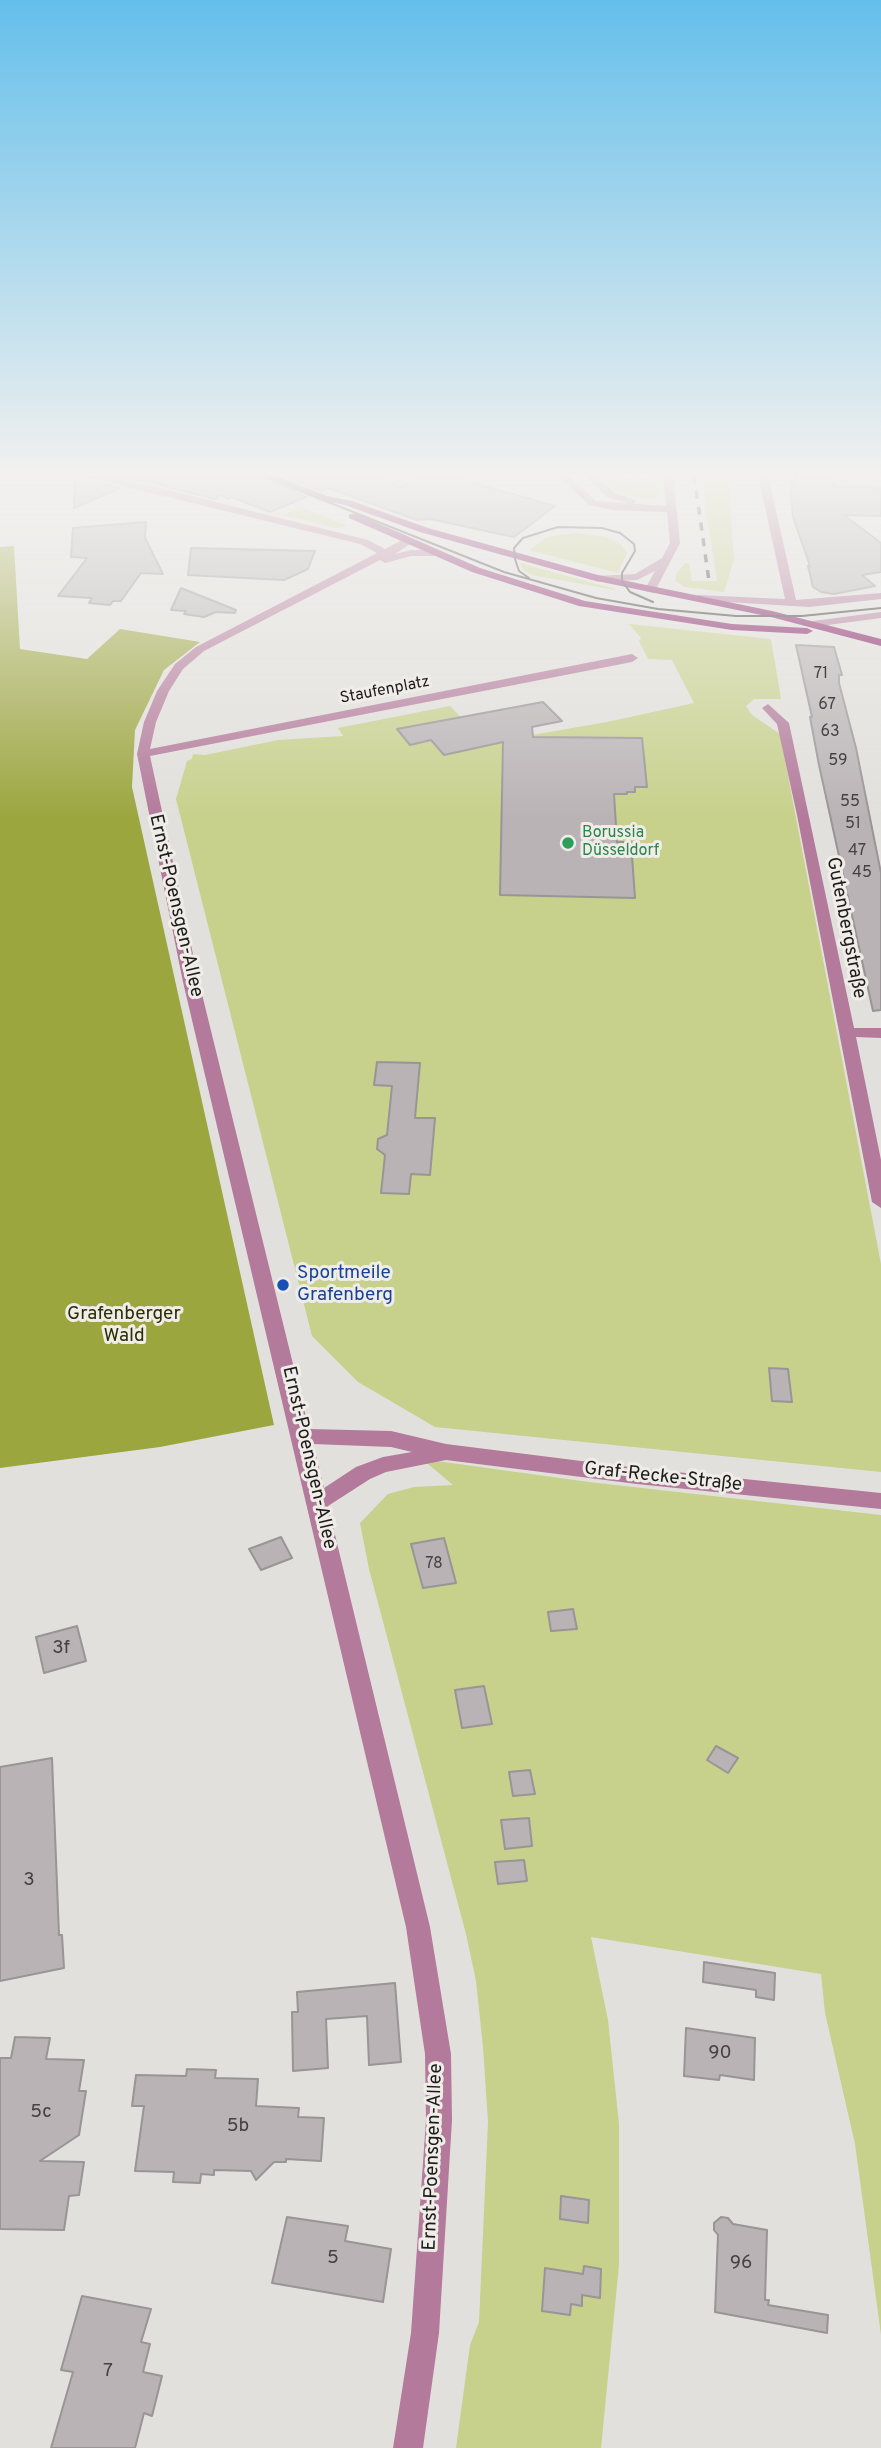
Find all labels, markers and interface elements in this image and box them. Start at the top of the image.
house number: 71 [814,665,828,685]
street label: Staufenplatz [338,673,432,709]
house number: 67 [818,696,836,716]
house number: 63 [820,723,840,743]
house number: 59 [828,752,848,772]
house number: 55 [840,793,860,813]
street label: Ernst-Poensgen-Allee [143,812,207,1000]
house number: 51 [845,815,861,835]
place label: Borussia Düsseldorf [582,824,659,862]
marker: Borussia Düsseldorf [560,835,576,851]
house number: 47 [848,842,866,862]
street label: Gutenbergstraße [820,855,870,1001]
house number: 45 [852,864,872,884]
place label: Sportmeile Grafenberg [297,1263,393,1307]
marker: Sportmeile Grafenberg [275,1277,291,1293]
park label: Grafenberger Wald [67,1304,181,1348]
street label: Ernst-Poensgen-Allee [276,1364,340,1552]
street label: Graf-Recke-Straße [583,1458,743,1498]
house number: 78 [425,1555,443,1575]
house number: 3f [52,1638,70,1660]
house number: 3 [23,1870,35,1892]
house number: 90 [708,2043,732,2065]
street label: Ernst-Poensgen-Allee [419,2063,449,2251]
house number: 5c [30,2102,52,2124]
house number: 5b [227,2116,249,2138]
house number: 5 [327,2248,339,2270]
house number: 96 [730,2253,752,2275]
house number: 7 [103,2361,113,2383]

